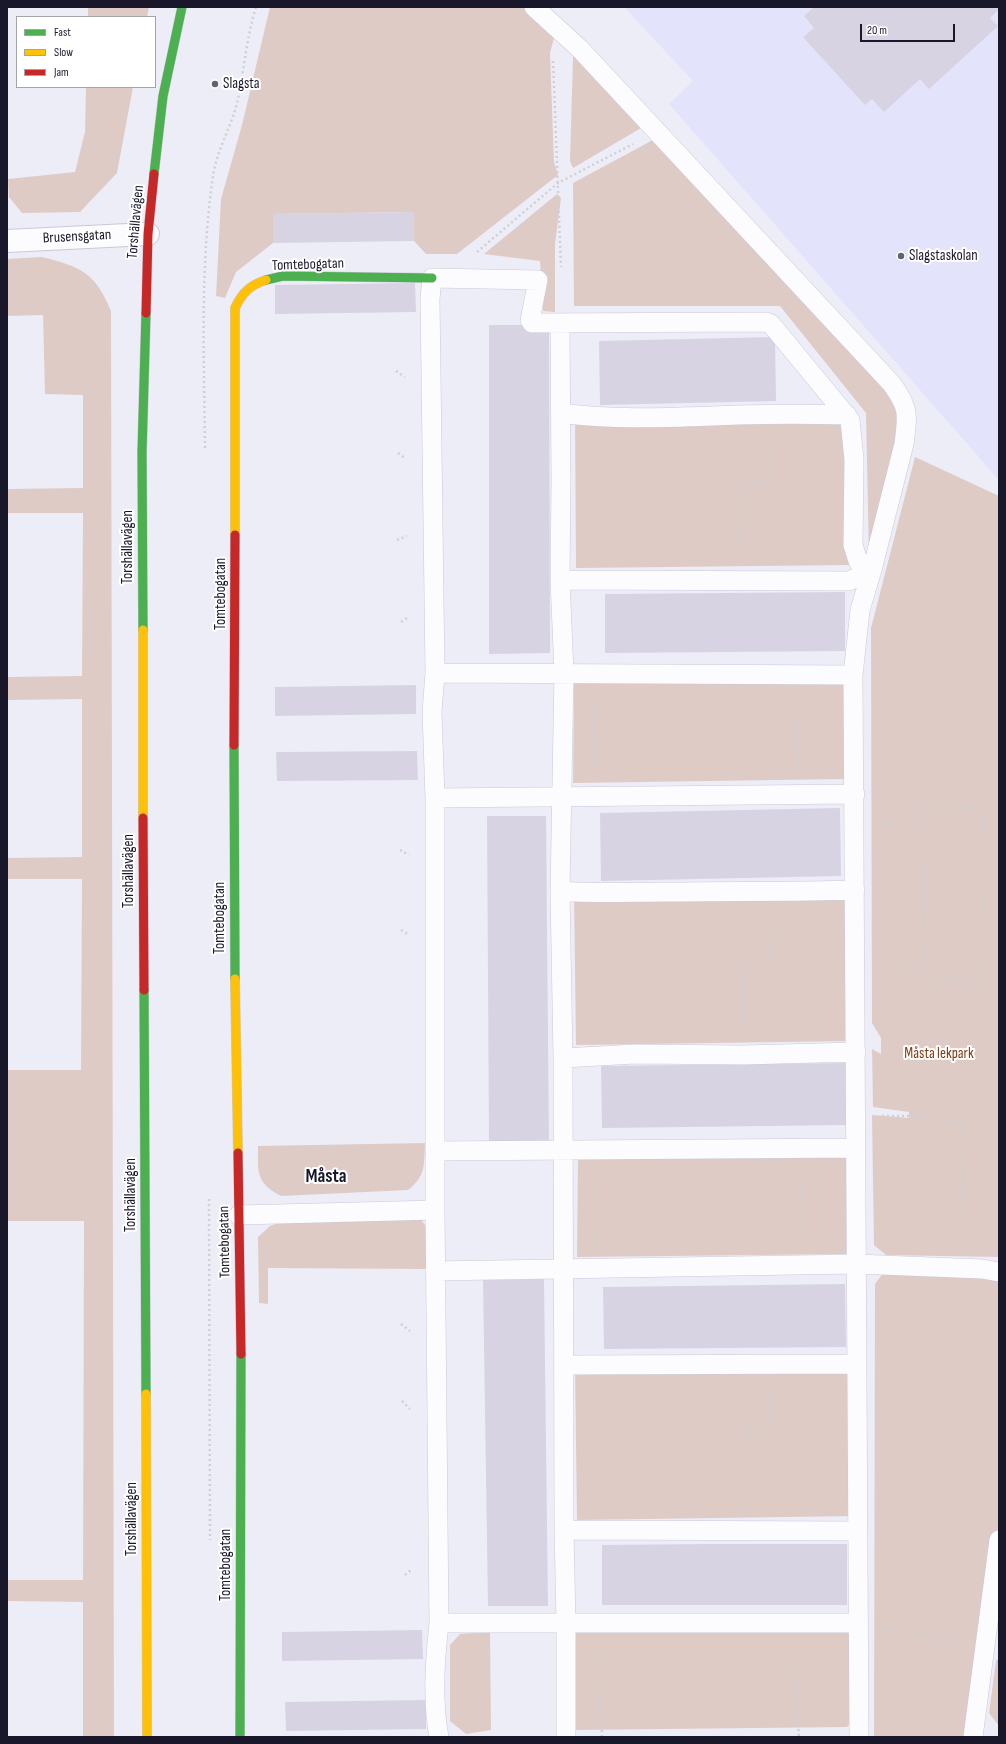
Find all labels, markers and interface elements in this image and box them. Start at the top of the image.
legend [16,16,156,88]
scale bar [862,16,957,42]
text: 20 m [867,23,887,38]
text: Fast [54,25,71,40]
text: Slow [54,45,73,60]
text: Jam [54,65,69,80]
place label: Slagsta [223,75,260,93]
marker: Slagsta [210,79,220,89]
street label: Torshällavägen [124,184,148,260]
street label: Brusensgatan [42,226,112,248]
place label: Slagstaskolan [909,247,978,265]
marker: Slagstaskolan [896,251,906,261]
street label: Tomtebogatan [272,255,344,275]
street label: Torshällavägen [119,510,137,584]
street label: Tomtebogatan [212,558,230,630]
street label: Torshällavägen [120,834,138,908]
street label: Tomtebogatan [211,882,229,954]
park label: Måsta lekpark [904,1045,974,1063]
street label: Torshällavägen [122,1158,140,1232]
district label: Måsta [305,1166,347,1188]
street label: Tomtebogatan [215,1206,235,1278]
street label: Torshällavägen [123,1482,141,1556]
street label: Tomtebogatan [217,1529,235,1601]

